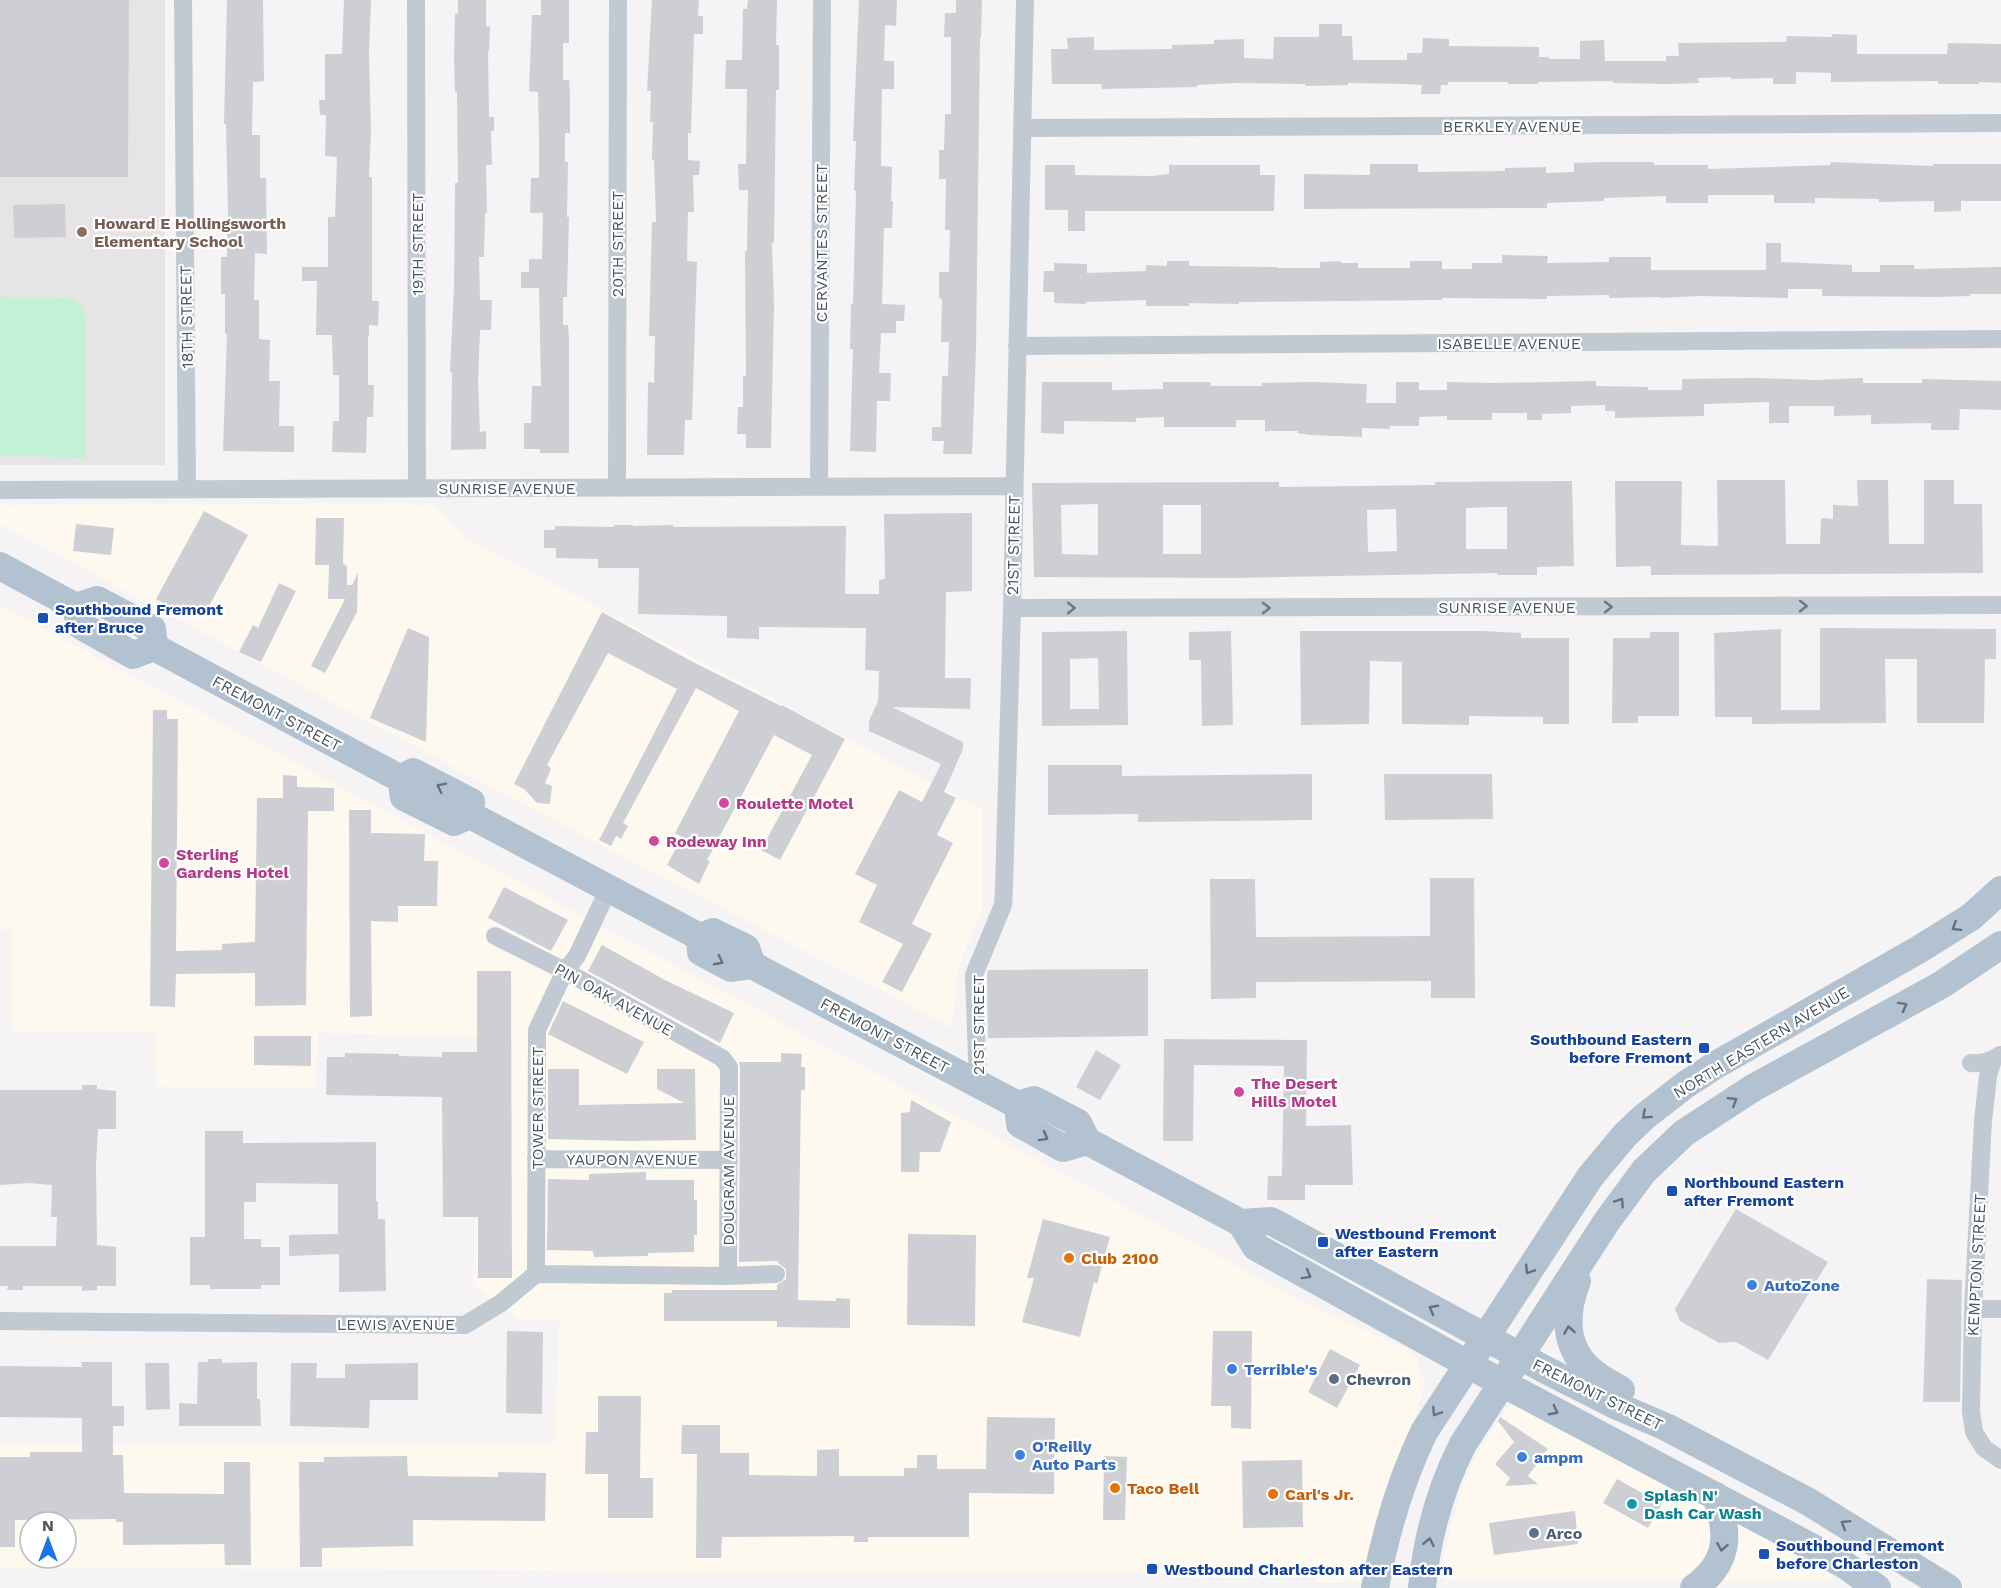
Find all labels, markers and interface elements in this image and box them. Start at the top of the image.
street label: BERKLEY AVENUE [1443,117,1581,136]
street label: CERVANTES STREET [812,163,831,323]
street label: 20TH STREET [608,191,627,297]
street label: 19TH STREET [408,192,427,295]
place label: Howard E Hollingsworth Elementary School [94,214,286,251]
marker: Howard E Hollingsworth Elementary School [75,225,89,239]
street label: 18TH STREET [176,265,197,369]
street label: ISABELLE AVENUE [1437,334,1581,353]
street label: SUNRISE AVENUE [438,479,576,498]
street label: 21ST STREET [1003,494,1024,595]
street label: SUNRISE AVENUE [1438,598,1576,617]
place label: Southbound Fremont after Bruce [55,600,223,637]
one-way arrow [1798,600,1807,612]
one-way arrow [1603,601,1612,613]
one-way arrow [1066,602,1075,614]
one-way arrow [1261,602,1270,614]
marker: Southbound Fremont after Bruce [36,611,50,625]
street label: FREMONT STREET [209,672,345,756]
one-way arrow [437,783,448,794]
place label: Roulette Motel [736,794,854,813]
marker: Roulette Motel [717,796,731,810]
place label: Rodeway Inn [666,832,767,851]
marker: Rodeway Inn [647,834,661,848]
place label: Sterling Gardens Hotel [176,845,290,882]
marker: Sterling Gardens Hotel [157,856,171,870]
one-way arrow [1952,919,1962,931]
one-way arrow [712,954,723,965]
street label: PIN OAK AVENUE [551,959,676,1040]
street label: 21ST STREET [969,975,988,1075]
street label: NORTH EASTERN AVENUE [1670,982,1853,1103]
street label: FREMONT STREET [817,994,953,1078]
one-way arrow [1897,1002,1907,1013]
place label: Southbound Eastern before Fremont [1530,1030,1692,1067]
marker: Southbound Eastern before Fremont [1697,1041,1711,1055]
street label: TOWER STREET [528,1046,547,1170]
place label: The Desert Hills Motel [1251,1074,1337,1111]
marker: The Desert Hills Motel [1232,1085,1246,1099]
street label: DOUGRAM AVENUE [719,1096,738,1246]
one-way arrow [1726,1097,1737,1108]
one-way arrow [1642,1108,1653,1119]
one-way arrow [1038,1130,1048,1141]
street label: YAUPON AVENUE [566,1150,698,1169]
place label: Northbound Eastern after Fremont [1684,1173,1844,1210]
marker: Northbound Eastern after Fremont [1665,1184,1679,1198]
street label: KEMPTON STREET [1963,1193,1990,1337]
one-way arrow [1613,1198,1624,1209]
place label: Westbound Fremont after Eastern [1335,1224,1496,1261]
marker: Westbound Fremont after Eastern [1316,1235,1330,1249]
place label: Club 2100 [1081,1249,1159,1268]
marker: Club 2100 [1062,1251,1076,1265]
one-way arrow [1524,1264,1536,1274]
one-way arrow [1301,1268,1311,1279]
place label: AutoZone [1764,1276,1840,1295]
marker: AutoZone [1745,1278,1759,1292]
one-way arrow [1429,1305,1440,1317]
street label: LEWIS AVENUE [337,1315,455,1334]
one-way arrow [1564,1325,1576,1335]
street label: FREMONT STREET [1529,1355,1666,1434]
place label: Terrible's [1244,1360,1318,1379]
marker: Terrible's [1225,1362,1239,1376]
place label: Chevron [1346,1370,1411,1389]
marker: Chevron [1327,1372,1341,1386]
one-way arrow [1547,1404,1558,1415]
one-way arrow [1432,1406,1443,1417]
place label: O'Reilly Auto Parts [1032,1437,1116,1474]
marker: O'Reilly Auto Parts [1013,1448,1027,1462]
place label: ampm [1534,1448,1583,1467]
marker: ampm [1515,1450,1529,1464]
place label: Taco Bell [1127,1479,1200,1498]
marker: Taco Bell [1108,1481,1122,1495]
place label: Carl's Jr. [1285,1485,1354,1504]
place label: Splash N' Dash Car Wash [1644,1486,1762,1523]
marker: Carl's Jr. [1266,1487,1280,1501]
marker: Splash N' Dash Car Wash [1625,1497,1639,1511]
north arrow [18,1510,78,1570]
text: N [42,1516,54,1535]
one-way arrow [1841,1520,1852,1531]
place label: Arco [1546,1524,1583,1543]
marker: Arco [1527,1526,1541,1540]
place label: Southbound Fremont before Charleston [1776,1536,1944,1573]
one-way arrow [1422,1537,1435,1547]
one-way arrow [1717,1542,1729,1552]
marker: Southbound Fremont before Charleston [1757,1547,1771,1561]
place label: Westbound Charleston after Eastern [1164,1560,1453,1579]
marker: Westbound Charleston after Eastern [1145,1562,1159,1576]

